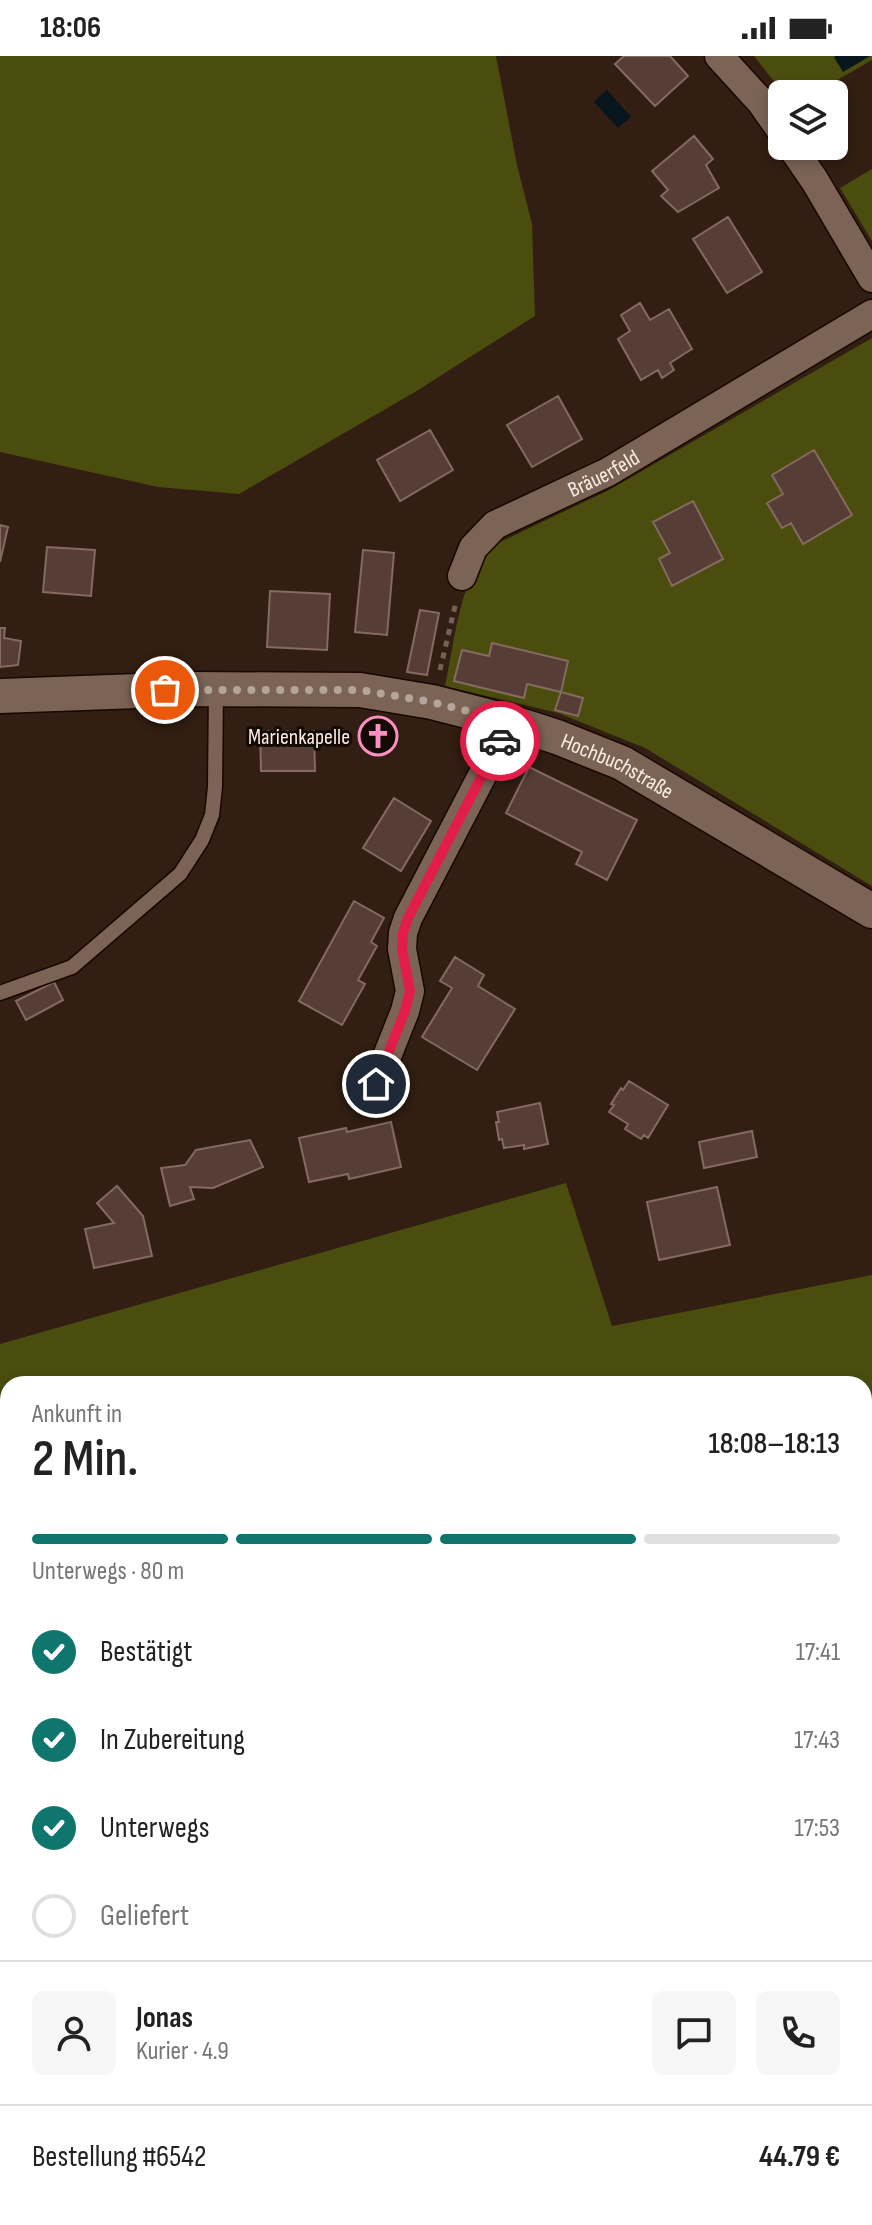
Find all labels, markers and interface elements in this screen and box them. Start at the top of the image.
text: 18:06 [40,10,101,46]
map controls [768,80,848,160]
button: layers [768,80,848,160]
street label: Bräuerfeld [564,444,645,504]
pin [131,656,199,724]
icon: bag [143,668,187,712]
courier [460,701,540,781]
church icon: Marienkapelle [357,715,399,757]
icon: car [478,719,522,763]
place label: Marienkapelle [248,724,350,751]
street label: Hochbuchstraße [557,728,678,806]
pin [342,1050,410,1118]
icon: home [354,1062,398,1106]
text: Ankunft in [32,1399,122,1430]
text: 18:08–18:13 [708,1426,840,1462]
text: 2 Min. [32,1428,138,1491]
text: Unterwegs · 80 m [32,1556,184,1587]
icon: check [32,1630,76,1674]
text: Bestätigt [100,1634,192,1670]
text: 17:41 [796,1637,840,1668]
icon: check [32,1718,76,1762]
text: In Zubereitung [100,1722,245,1758]
text: 17:43 [794,1725,840,1756]
icon: check [32,1806,76,1850]
text: Unterwegs [100,1810,209,1846]
text: 17:53 [794,1813,840,1844]
text: Geliefert [100,1898,189,1934]
button: person [32,1991,116,2075]
button: chat [652,1991,736,2075]
button: phone [756,1991,840,2075]
text: Jonas [136,2000,193,2036]
text: Kurier · 4.9 [136,2036,229,2067]
text: Bestellung #6542 [32,2139,206,2175]
text: 44.79 € [759,2139,840,2175]

